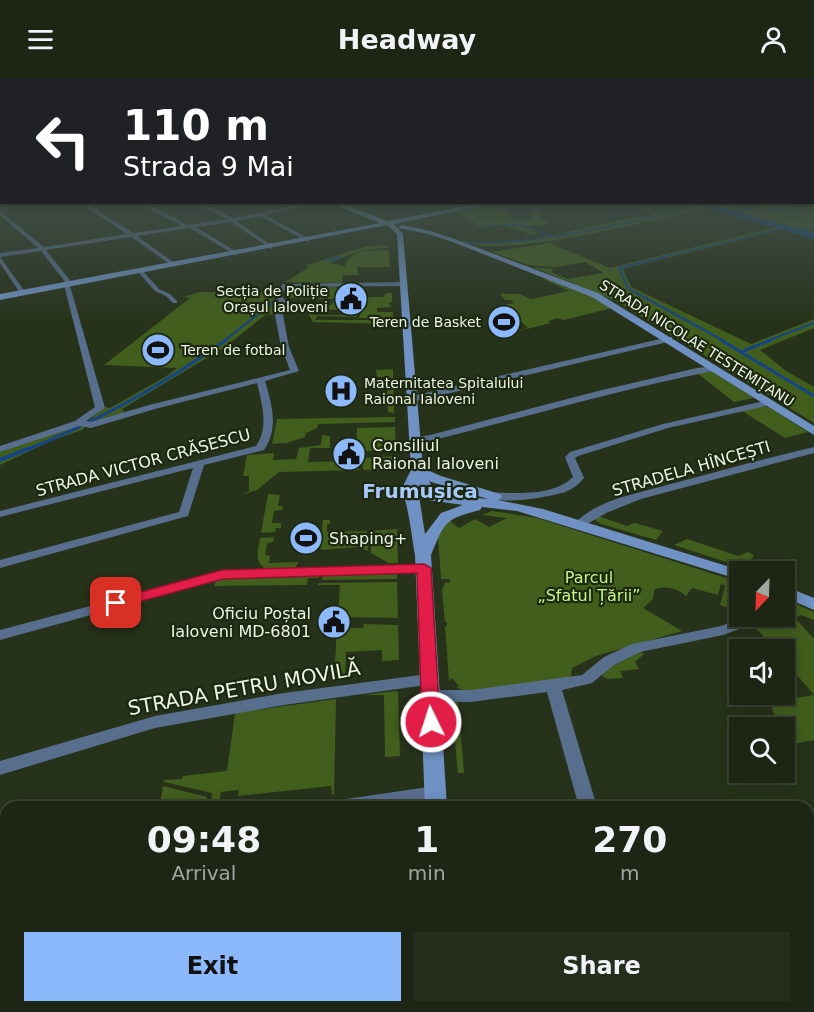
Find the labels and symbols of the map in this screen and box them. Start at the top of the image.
street label: STRADA NICOLAE TESTEMIȚANU [596,276,797,410]
public building icon: Secția de Poliție Orașul Ialoveni [333,281,369,317]
place label: Secția de Poliție Orașul Ialoveni [216,283,328,316]
sports icon: Teren de Basket [486,304,522,340]
place label: Teren de Basket [369,314,482,330]
sports icon: Teren de fotbal [140,332,176,368]
place label: Teren de fotbal [180,342,285,358]
hospital icon: Maternitatea Spitalului Raional Ialoveni [323,373,359,409]
place label: Maternitatea Spitalului Raional Ialoveni [364,375,523,407]
street label: STRADA VICTOR CRĂSESCU [34,425,252,500]
public building icon: Consiliul Raional Ialoveni [331,436,367,472]
place label: Consiliul Raional Ialoveni [372,436,499,473]
street label: STRADELA HÎNCEȘTI [610,437,772,500]
district label: Frumușica [362,479,478,503]
sports icon: Shaping+ [288,520,324,556]
place label: Shaping+ [329,529,407,548]
north arrow [729,561,795,627]
park label: Parcul „Sfatul Țării” [537,568,641,605]
pin [90,577,141,628]
place label: Oficiu Poștal Ialoveni MD-6801 [171,604,311,641]
public building icon: Oficiu Poștal Ialoveni MD-6801 [316,604,352,640]
street label: STRADA PETRU MOVILĂ [126,656,362,720]
position arrow [399,690,463,754]

